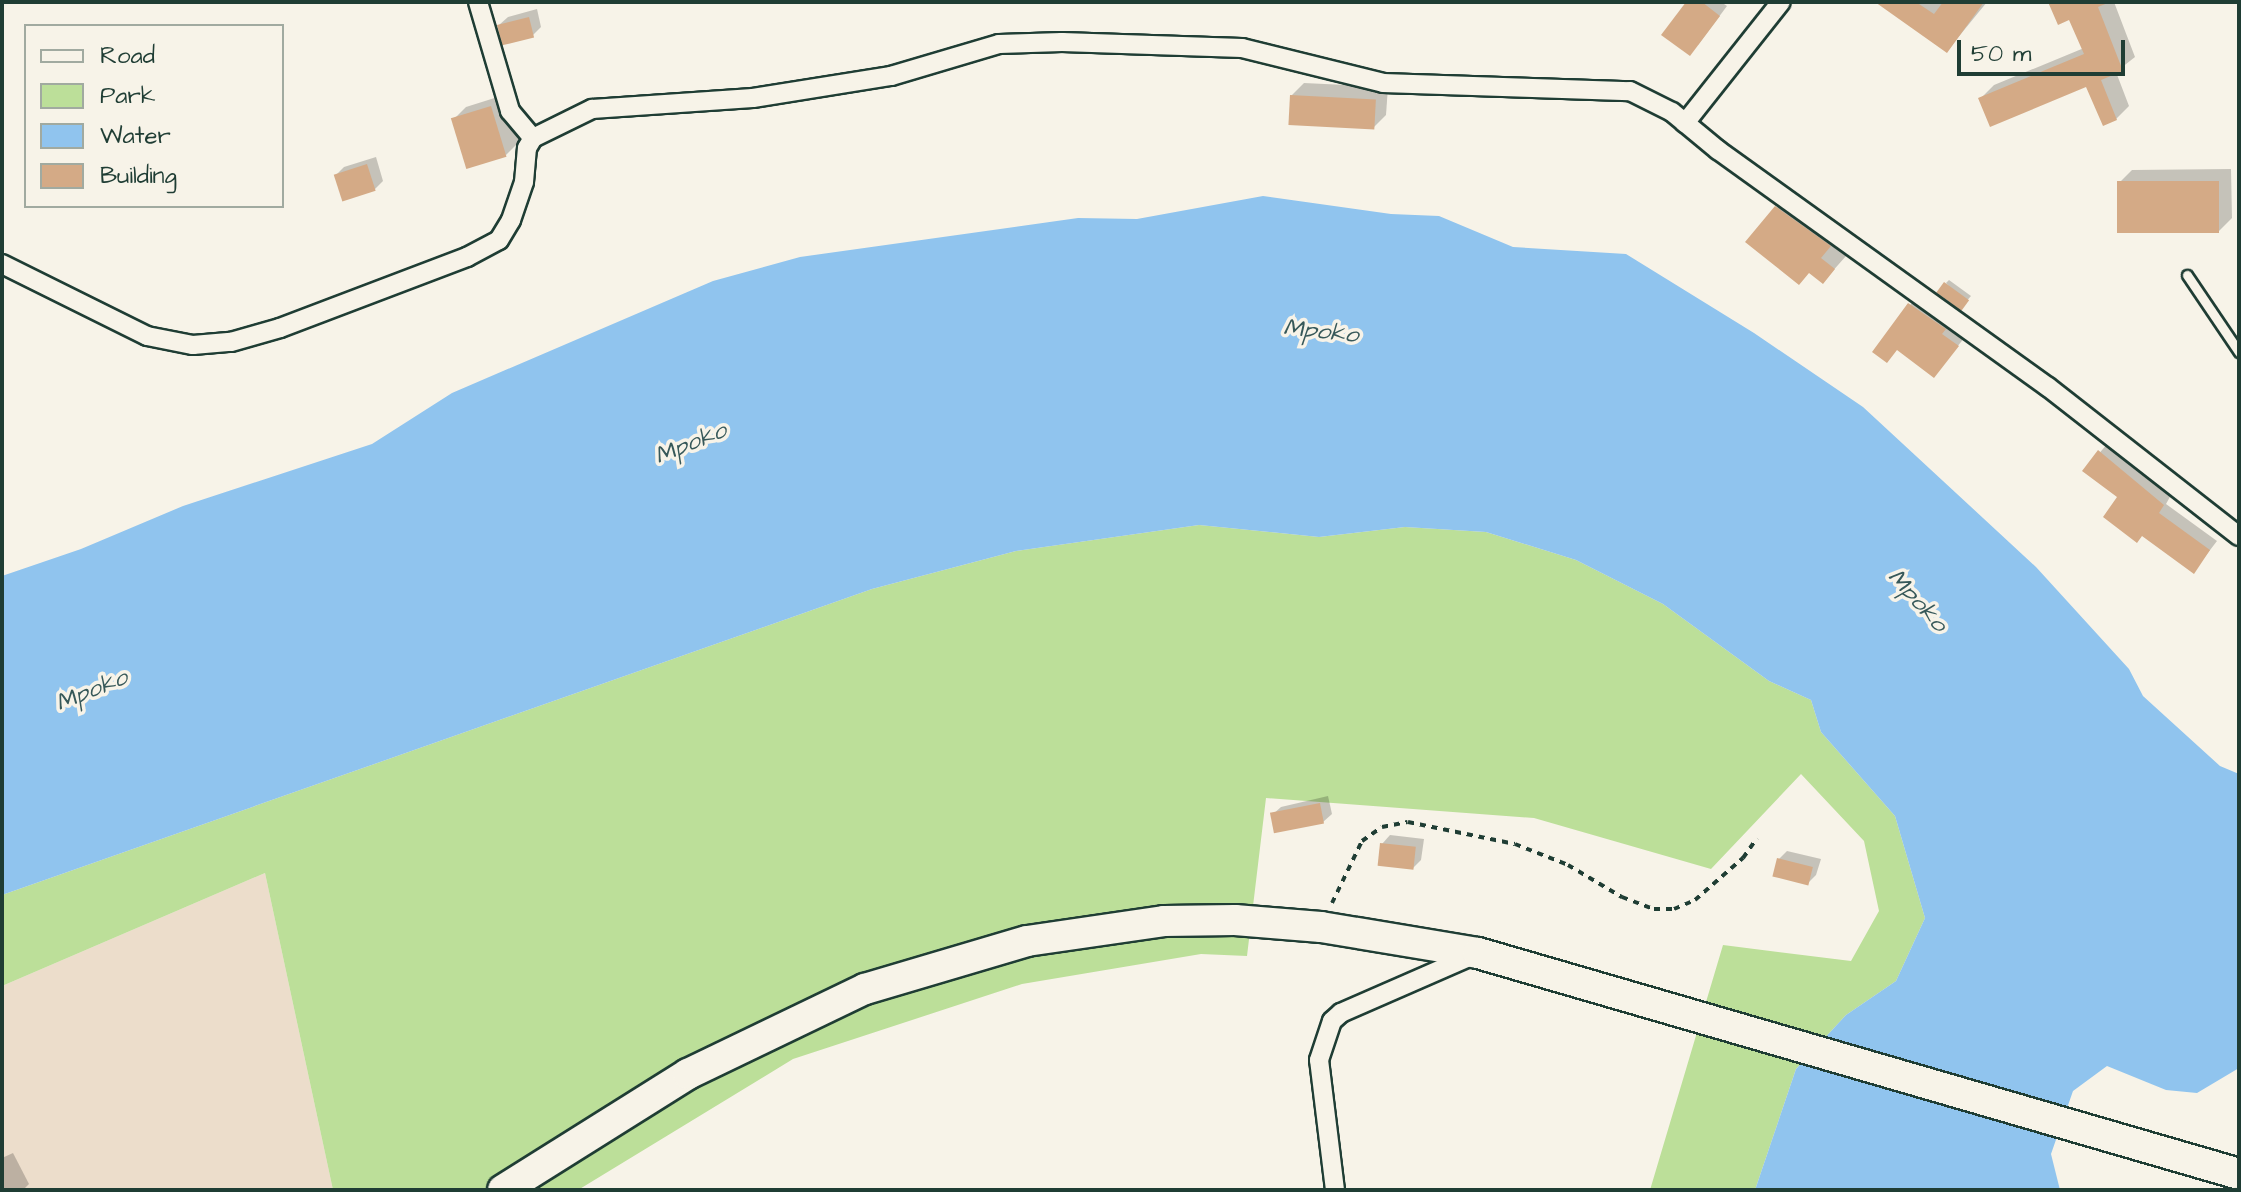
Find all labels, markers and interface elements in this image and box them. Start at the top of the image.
legend [24,24,284,208]
scale bar [1961,24,2129,74]
text: 50 m [1971,37,2031,71]
text: Road [100,39,155,73]
text: Park [100,79,156,113]
text: Water [100,119,171,153]
text: Building [100,159,177,193]
water label: Mpoko [1282,314,1360,350]
water label: Mpoko [651,417,731,471]
water label: Mpoko [1881,564,1953,638]
water label: Mpoko [52,664,132,718]

